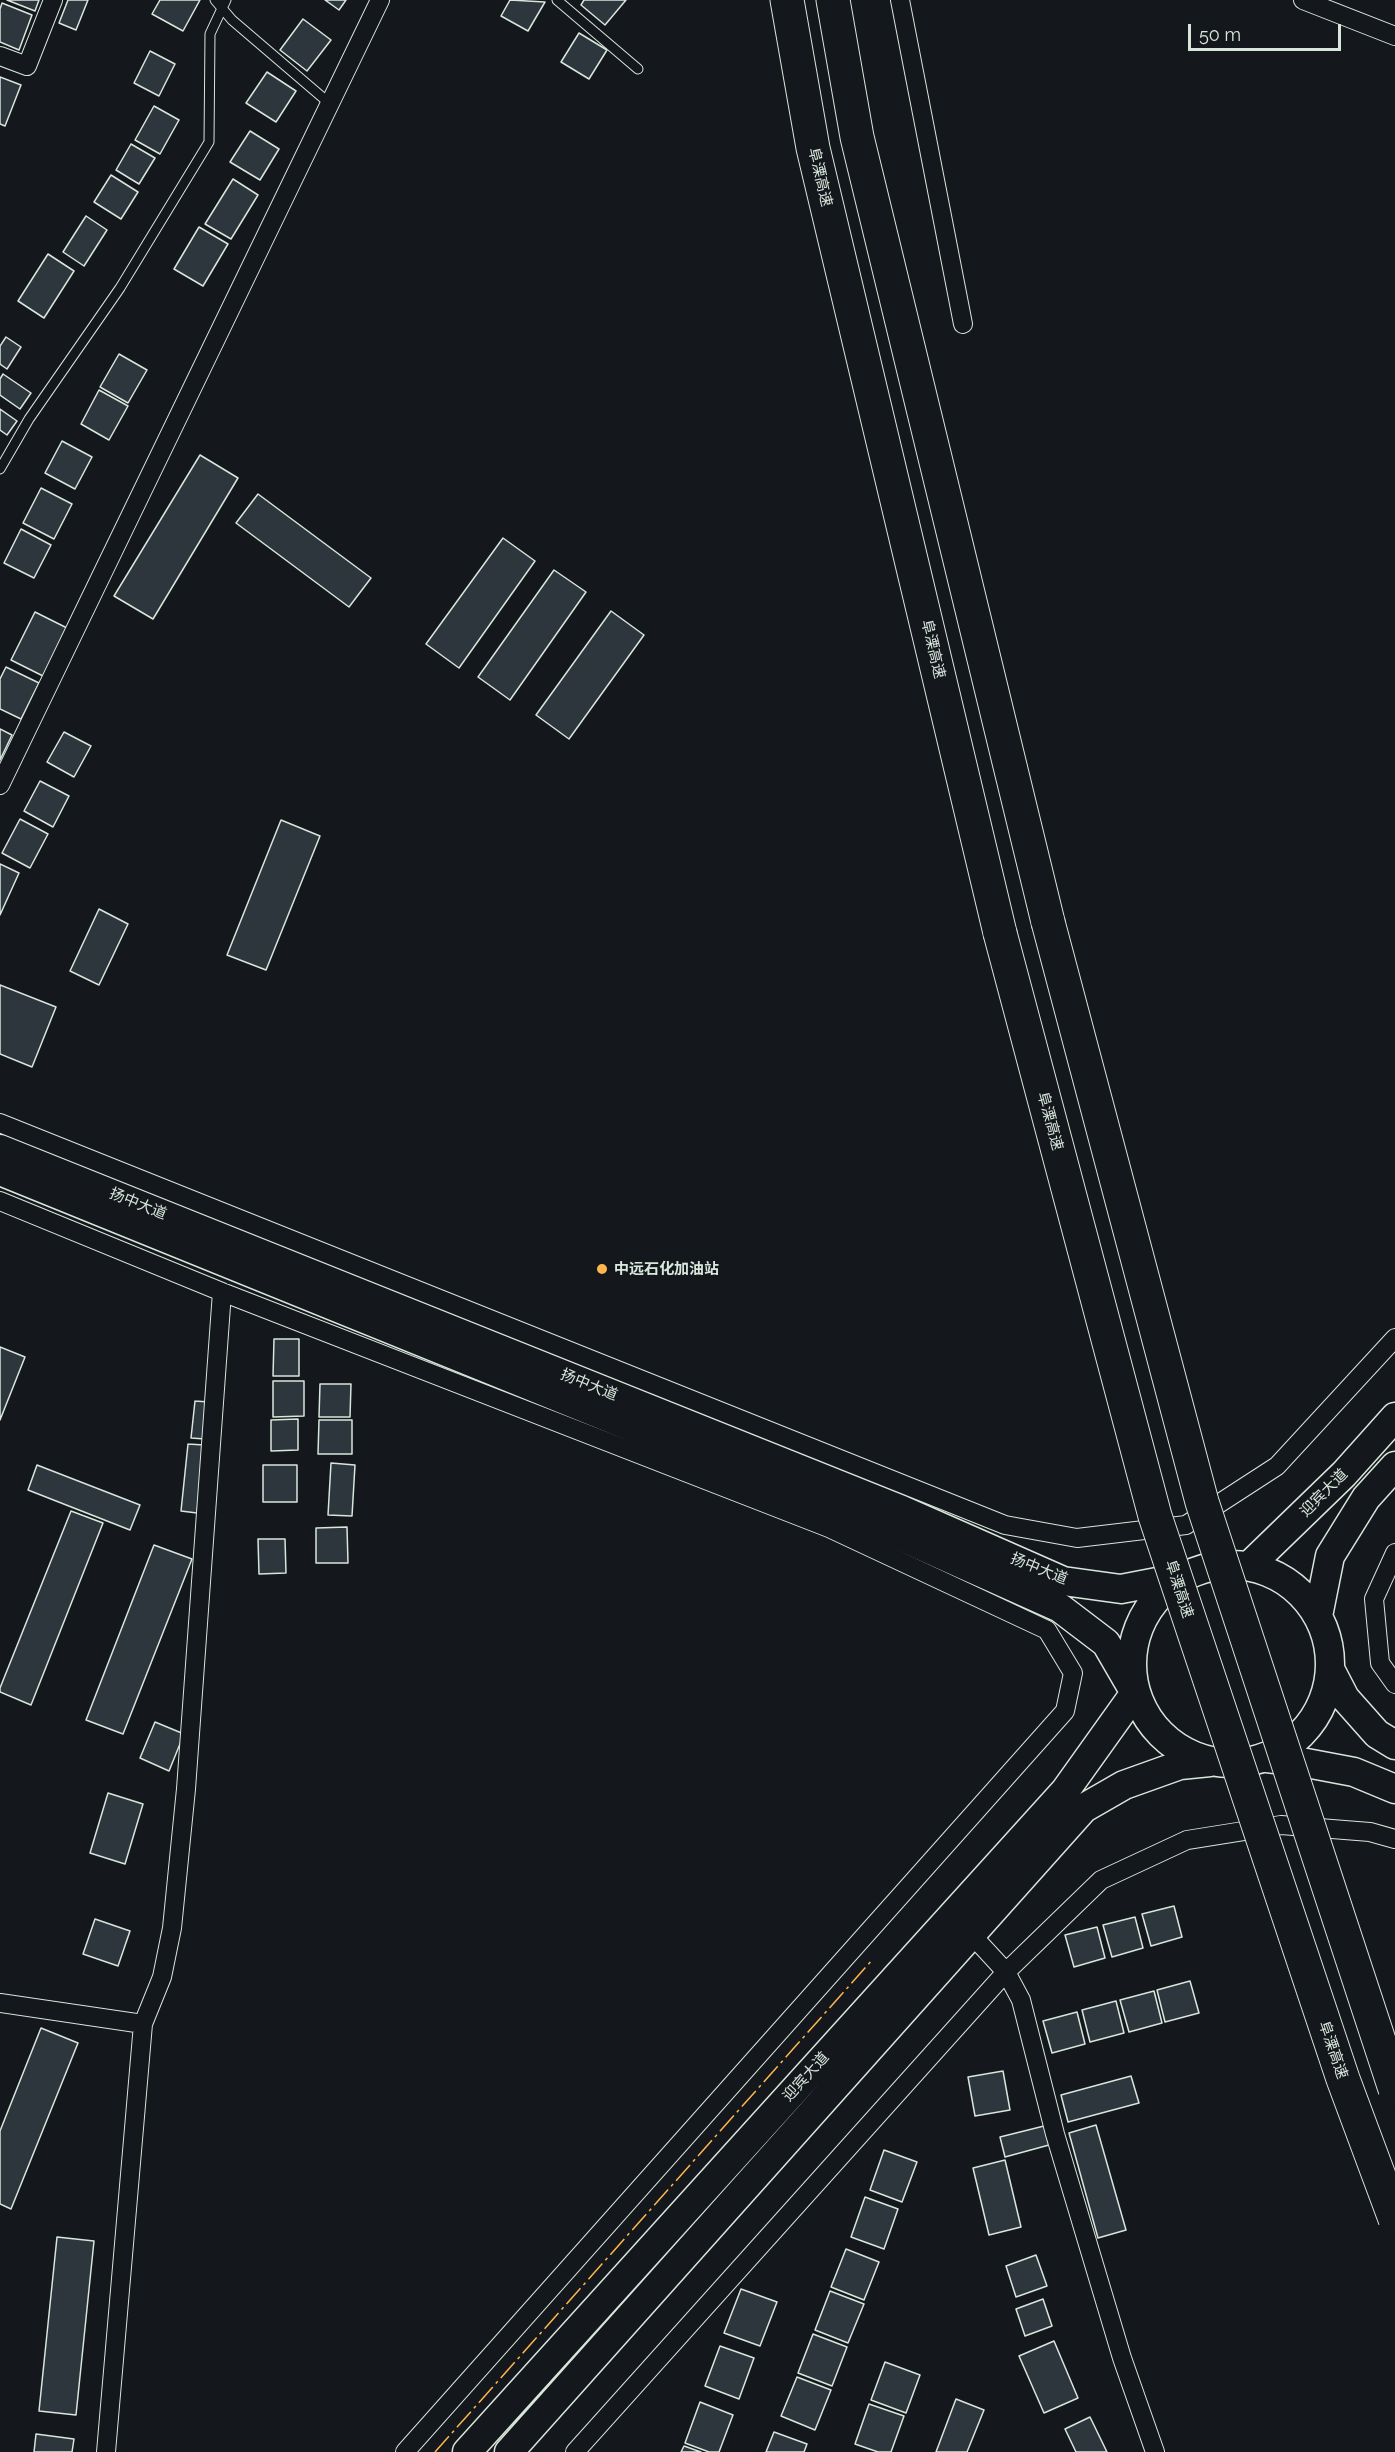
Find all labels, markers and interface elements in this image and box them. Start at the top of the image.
scale bar [1191,12,1344,50]
text: 50 m [1199,24,1241,45]
street label: 阜溧高速 [804,146,836,208]
street label: 阜溧高速 [917,618,949,680]
street label: 阜溧高速 [1034,1090,1066,1152]
street label: 扬中大道 [107,1184,169,1224]
place label: 中远石化加油站 [614,1260,719,1278]
marker: 中远石化加油站 [595,1262,609,1276]
street label: 扬中大道 [558,1365,620,1405]
street label: 迎宾大道 [1296,1465,1352,1521]
street label: 扬中大道 [1008,1549,1070,1589]
street label: 阜溧高速 [1161,1558,1197,1620]
street label: 阜溧高速 [1315,2019,1351,2081]
street label: 迎宾大道 [779,2049,833,2105]

